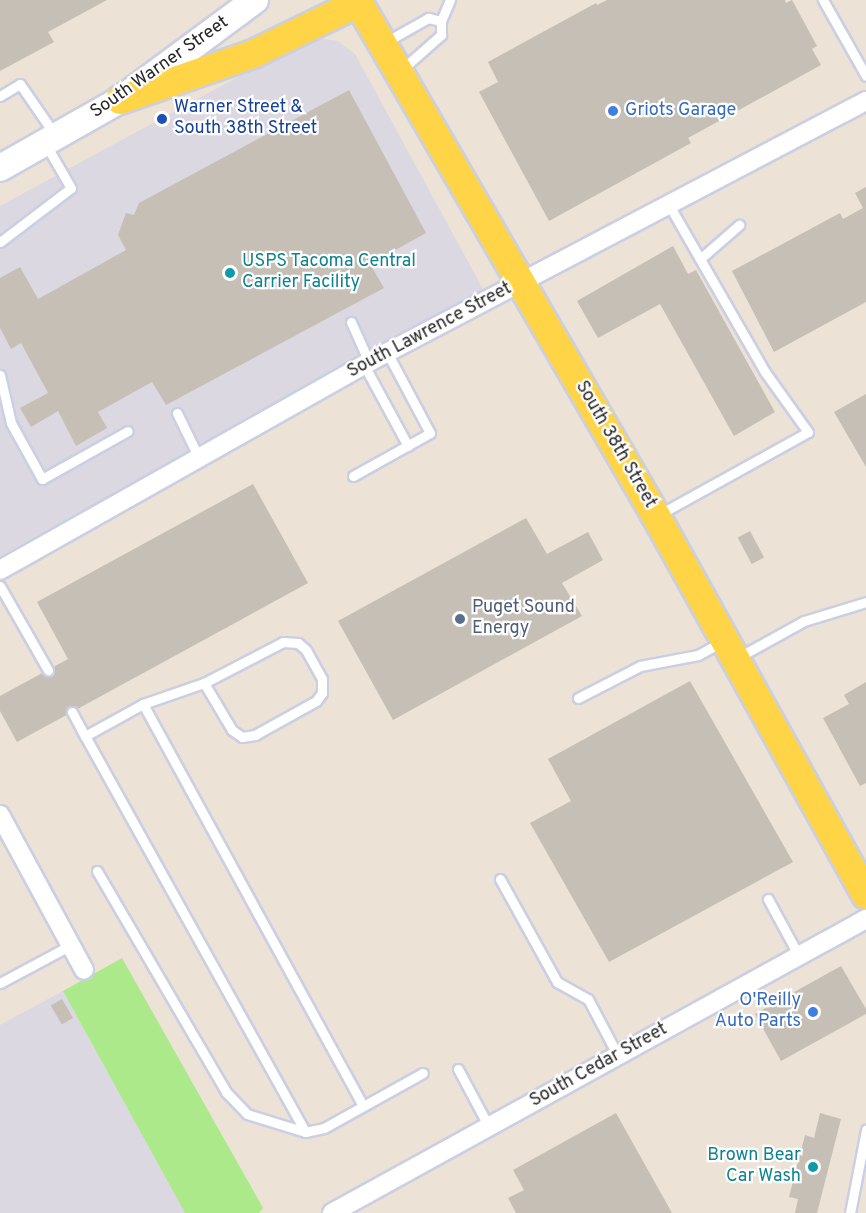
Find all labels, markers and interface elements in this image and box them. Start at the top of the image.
street label: South Warner Street [87,12,233,124]
place label: Warner Street & South 38th Street [174,98,317,140]
place label: Griots Garage [625,100,736,122]
marker: Griots Garage [606,104,620,118]
marker: Warner Street & South 38th Street [155,112,169,126]
place label: USPS Tacoma Central Carrier Facility [242,252,417,294]
marker: USPS Tacoma Central Carrier Facility [223,266,237,280]
street label: South Lawrence Street [344,278,516,384]
street label: South 38th Street [570,378,660,512]
place label: Puget Sound Energy [472,598,575,640]
marker: Puget Sound Energy [453,612,467,626]
place label: O'Reilly Auto Parts [715,991,801,1034]
marker: O'Reilly Auto Parts [806,1005,820,1019]
street label: South Cedar Street [527,1019,671,1113]
place label: Brown Bear Car Wash [707,1146,801,1188]
marker: Brown Bear Car Wash [806,1160,820,1174]

